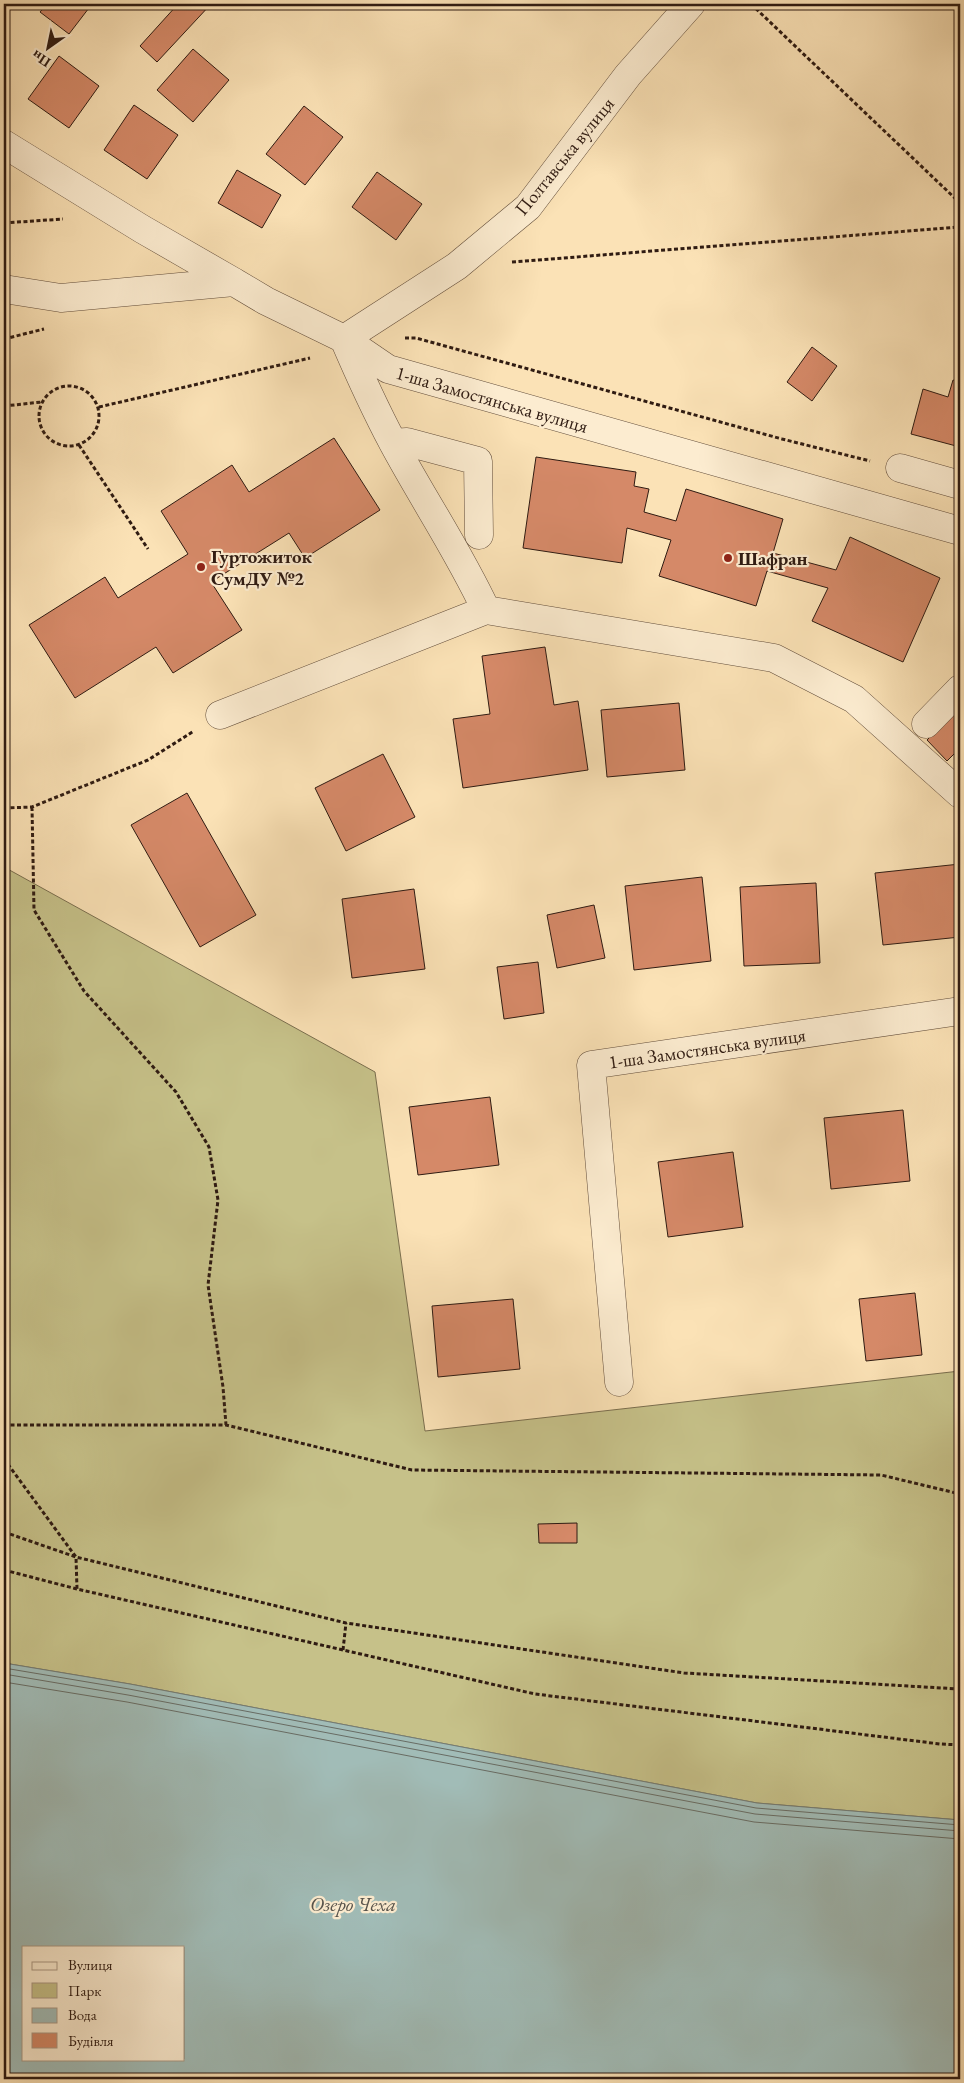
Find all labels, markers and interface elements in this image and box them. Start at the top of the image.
north arrow [22,22,72,72]
text: Пн [28,46,54,72]
street label: Полтавська вулиця [509,92,620,221]
street label: 1-ша Замостянська вулиця [393,360,591,439]
place label: Гуртожиток СумДУ №2 [211,544,312,591]
place label: Шафран [738,546,807,571]
marker: Шафран [722,552,734,564]
marker: Гуртожиток СумДУ №2 [195,561,207,573]
street label: 1-ша Замостянська вулиця [607,1022,808,1075]
water label: Озеро Чеха [310,1891,396,1917]
legend [22,1946,185,2060]
text: Вулиця [68,1955,113,1974]
text: Парк [68,1981,101,2000]
text: Вода [68,2005,97,2024]
text: Будівля [68,2031,114,2050]

